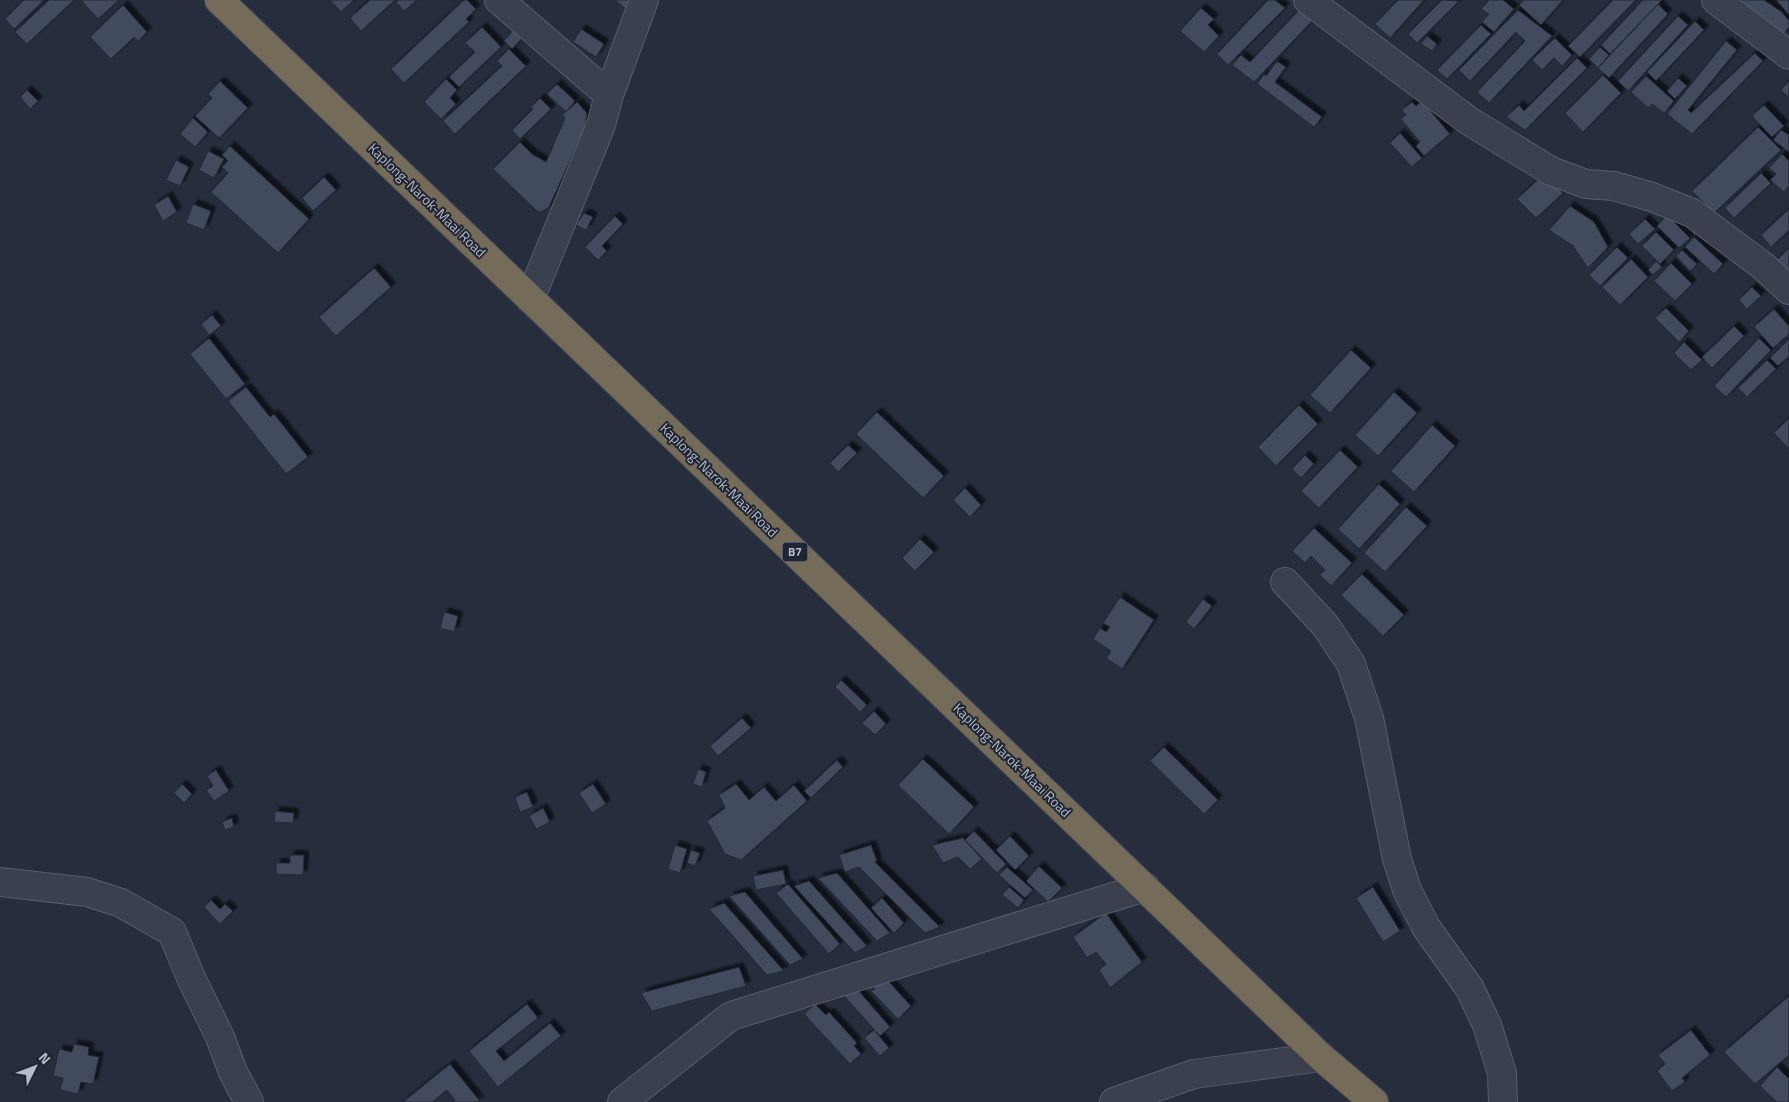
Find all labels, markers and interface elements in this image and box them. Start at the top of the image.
street label: Kaplong-Narok-Maai Road [364,138,491,262]
street label: Kaplong-Narok-Maai Road [656,418,783,542]
road number: B7 [782,542,808,562]
street label: Kaplong-Narok-Maai Road [949,698,1076,822]
north arrow [10,1042,60,1092]
text: N [34,1047,56,1069]

